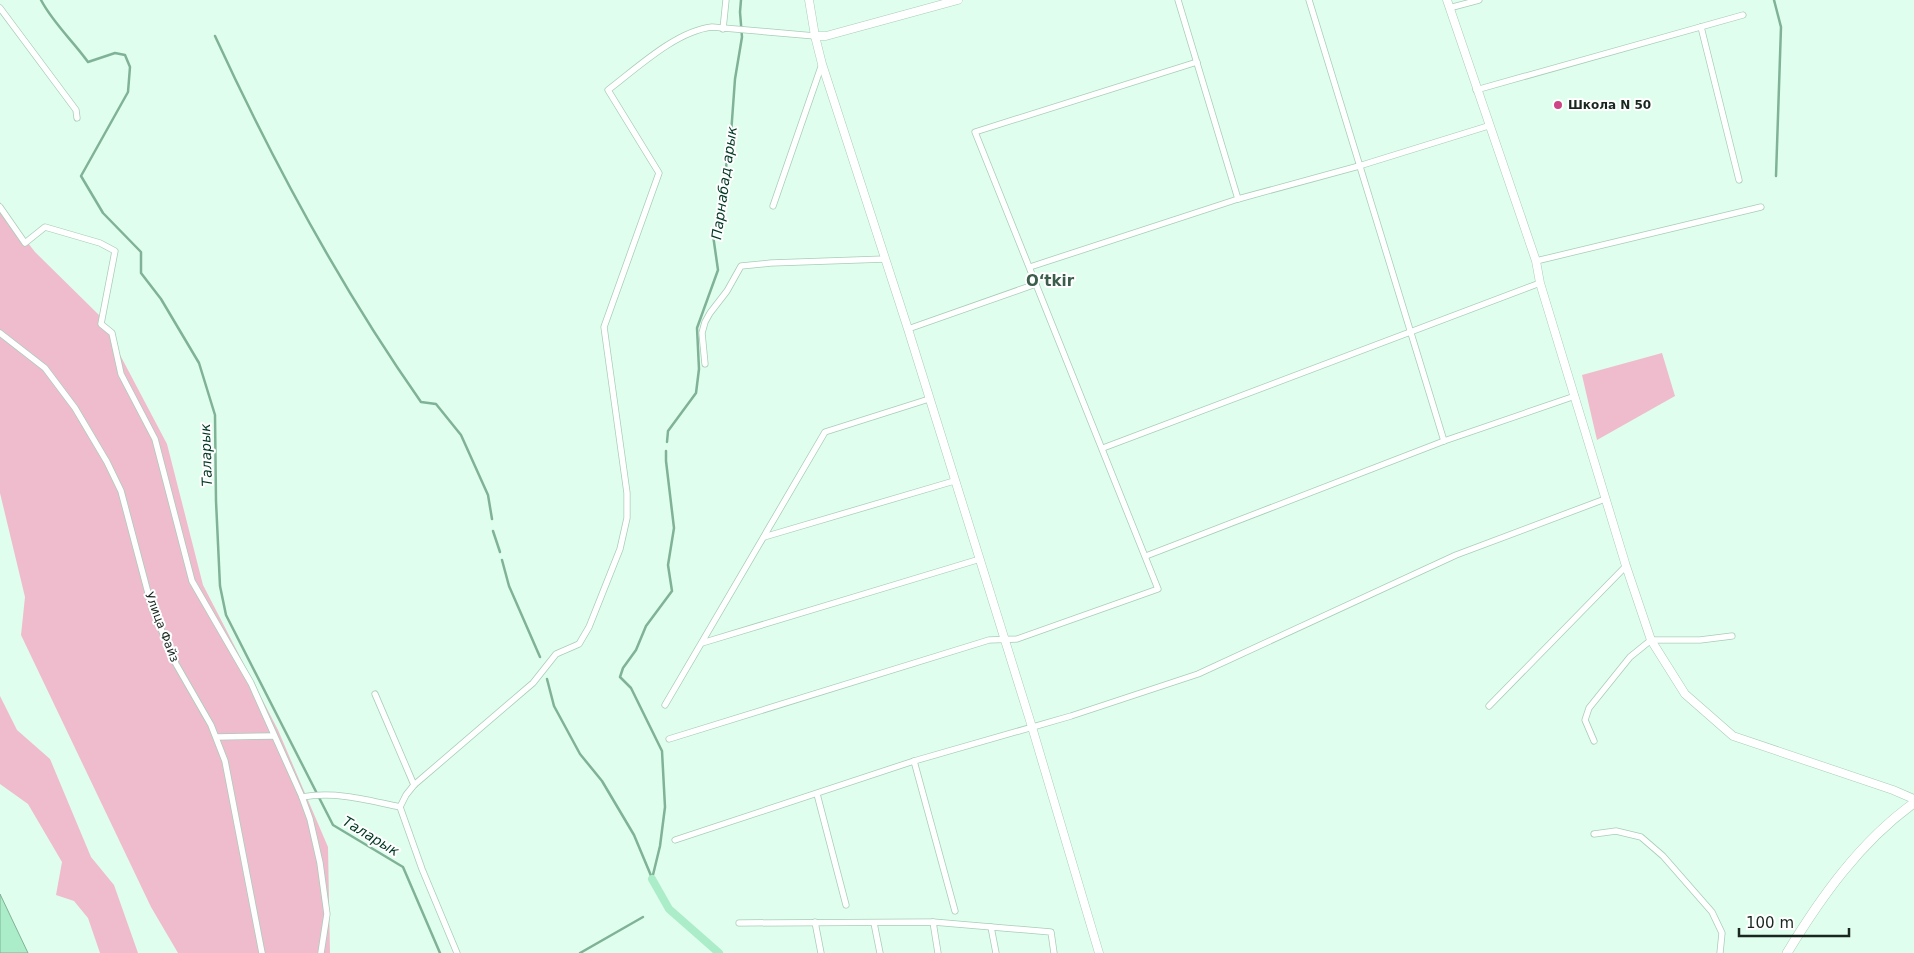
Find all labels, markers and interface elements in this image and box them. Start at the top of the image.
place label: Школа N 50 [1568,98,1651,112]
marker: Школа N 50 [1552,99,1564,111]
water label: Парнабад арык [708,125,740,241]
district label: Oʻtkir [1026,272,1075,290]
water label: Таларык [197,423,215,487]
street label: Улица Файз [142,590,182,664]
water label: Таларык [340,813,403,859]
scale bar [1739,906,1849,938]
text: 100 m [1746,914,1794,932]

